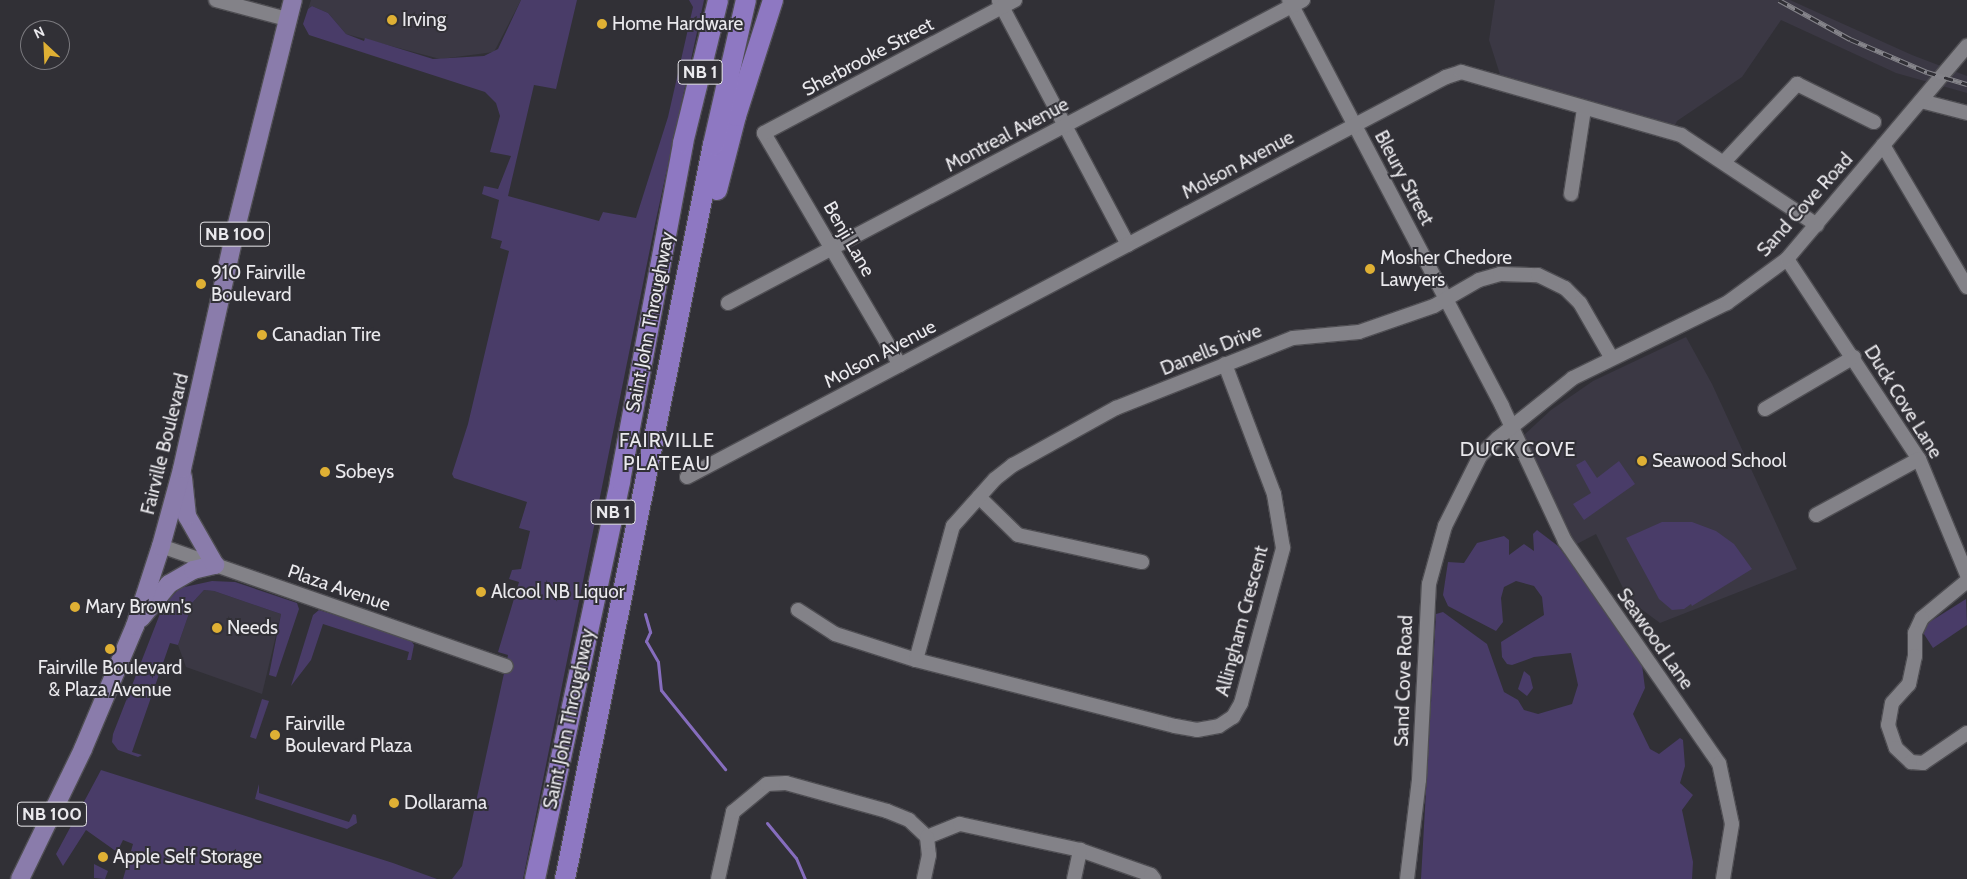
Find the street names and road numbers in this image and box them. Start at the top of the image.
street label: Sherbrooke Street [799,13,937,101]
road number: NB 1 [678,56,722,88]
street label: Montreal Avenue [942,93,1072,177]
street label: Molson Avenue [1178,126,1298,204]
street label: Bleury Street [1370,127,1438,229]
street label: Sand Cove Road [1752,148,1858,262]
street label: Benji Lane [818,197,880,281]
road number: NB 100 [199,218,271,250]
street label: Saint John Throughway [621,230,679,414]
street label: Molson Avenue [820,315,940,393]
street label: Danells Drive [1157,319,1265,381]
street label: Duck Cove Lane [1859,341,1947,463]
street label: Fairville Boulevard [136,371,194,517]
road number: NB 1 [590,497,636,528]
street label: Allingham Crescent [1211,543,1273,699]
street label: Plaza Avenue [285,560,393,616]
street label: Seawood Lane [1612,584,1698,694]
street label: Sand Cove Road [1390,615,1418,747]
street label: Saint John Throughway [539,627,599,811]
road number: NB 100 [16,799,88,830]

